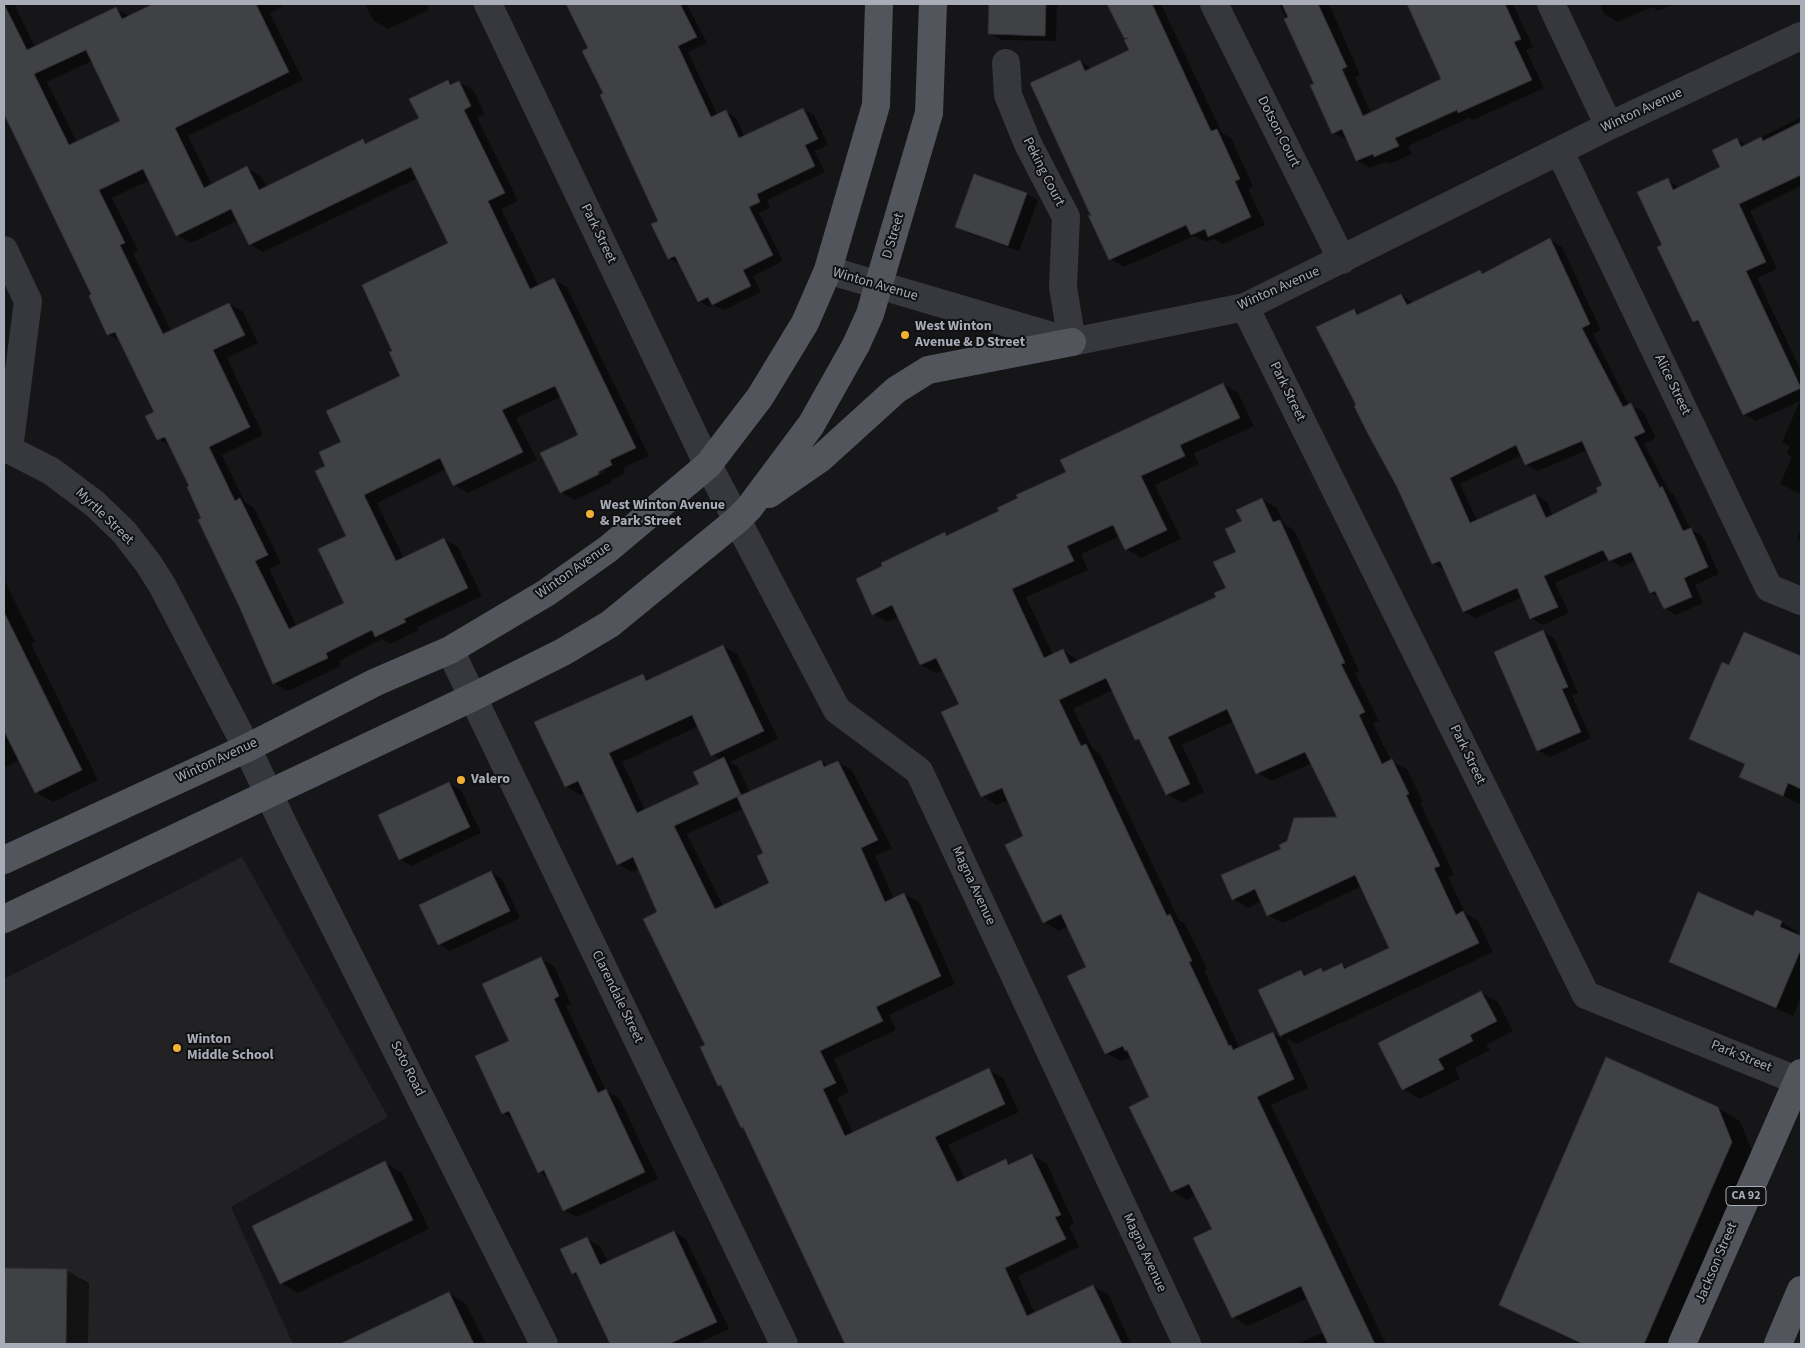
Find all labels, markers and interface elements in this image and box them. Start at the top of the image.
street label: Winton Avenue [1599,85,1685,137]
street label: Dotson Court [1253,94,1303,170]
street label: Peking Court [1018,135,1068,209]
street label: Park Street [576,202,620,266]
street label: D Street [880,211,908,261]
street label: Winton Avenue [1235,263,1323,315]
street label: Winton Avenue [830,265,920,305]
place label: West Winton Avenue & D Street [915,319,1025,352]
marker: West Winton Avenue & D Street [899,329,911,341]
street label: Alice Street [1650,352,1694,418]
street label: Park Street [1265,360,1309,424]
street label: Myrtle Street [71,485,137,549]
place label: West Winton Avenue & Park Street [600,498,725,530]
marker: West Winton Avenue & Park Street [584,508,596,520]
street label: Winton Avenue [533,539,615,603]
street label: Park Street [1445,723,1489,787]
street label: Winton Avenue [174,735,260,787]
place label: Valero [471,772,510,788]
marker: Valero [455,774,467,786]
street label: Magna Avenue [947,844,999,928]
street label: Clarendale Street [587,948,647,1046]
place label: Winton Middle School [187,1032,274,1064]
street label: Park Street [1708,1037,1774,1077]
street label: Soto Road [386,1039,428,1099]
marker: Winton Middle School [171,1042,183,1054]
road number: CA 92 [1726,1186,1766,1206]
street label: Magna Avenue [1118,1211,1170,1295]
street label: Jackson Street [1692,1220,1742,1306]

